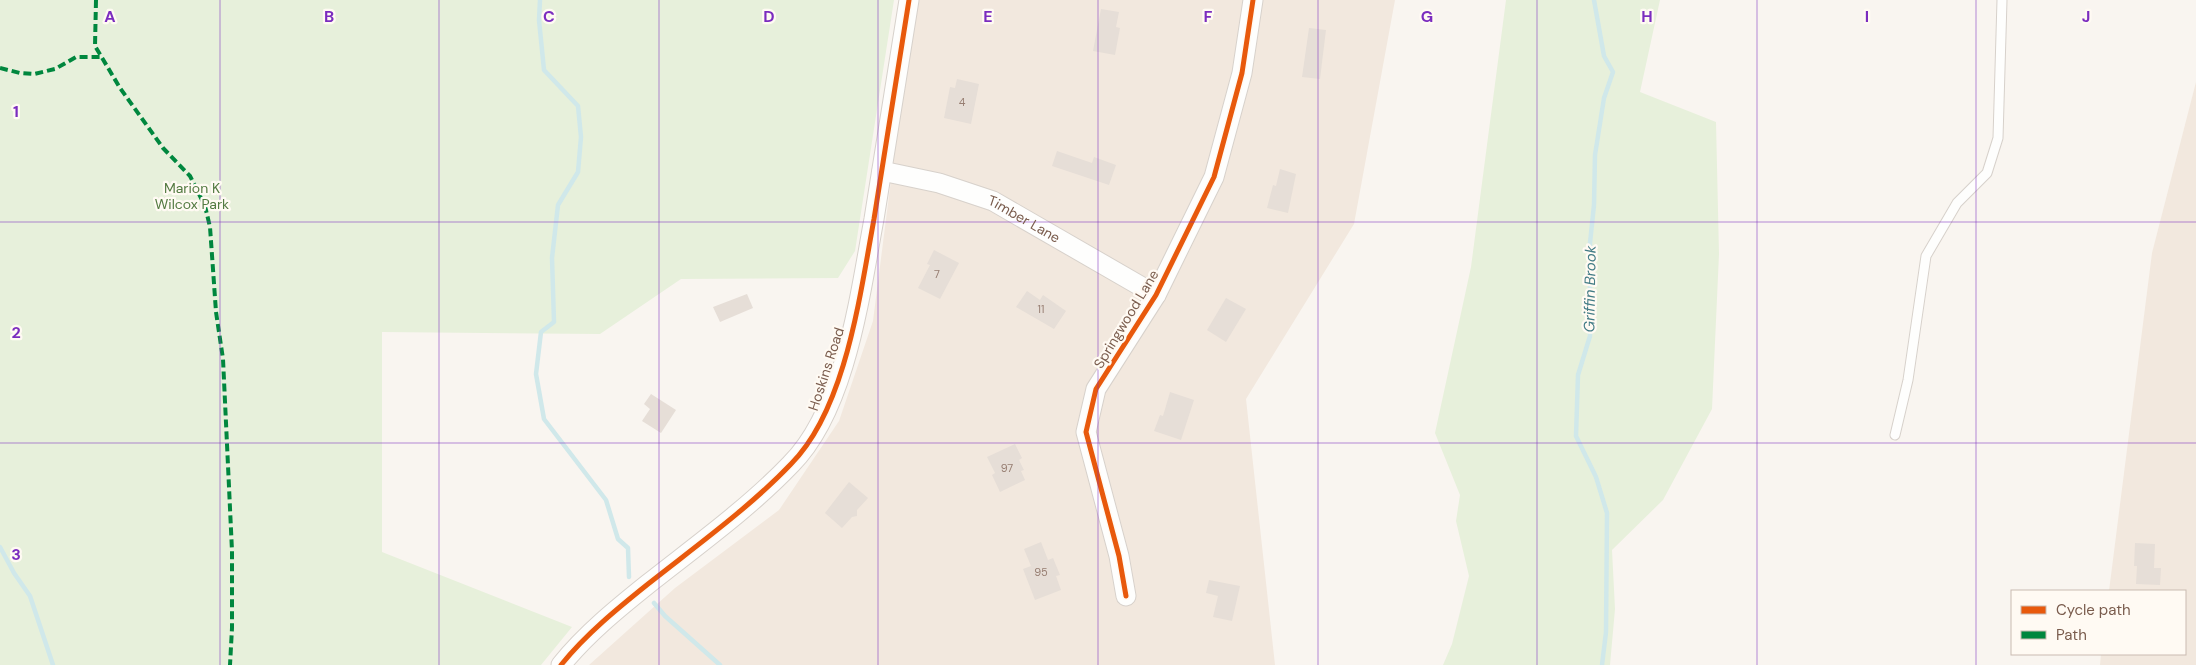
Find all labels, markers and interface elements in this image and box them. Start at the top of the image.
text: A [104,6,116,27]
text: B [324,6,334,27]
text: C [543,6,555,27]
text: D [763,6,775,27]
text: E [983,6,993,27]
text: F [1204,6,1213,27]
text: G [1421,6,1433,27]
text: H [1641,6,1653,27]
text: I [1865,6,1869,27]
text: J [2082,6,2090,27]
house number: 4 [959,95,966,109]
text: 1 [13,101,19,122]
park label: Marion K Wilcox Park [155,179,229,213]
street label: Timber Lane [986,191,1063,247]
water label: Griffin Brook [1579,245,1601,333]
street label: Springwood Lane [1089,266,1163,372]
house number: 7 [934,267,940,281]
house number: 11 [1038,302,1044,316]
text: 2 [11,322,21,343]
street label: Hoskins Road [804,325,848,413]
house number: 97 [1001,461,1013,475]
text: 3 [11,544,21,565]
house number: 95 [1034,565,1048,579]
legend [2011,590,2186,655]
text: Cycle path [2056,600,2131,620]
text: Path [2056,625,2087,645]

